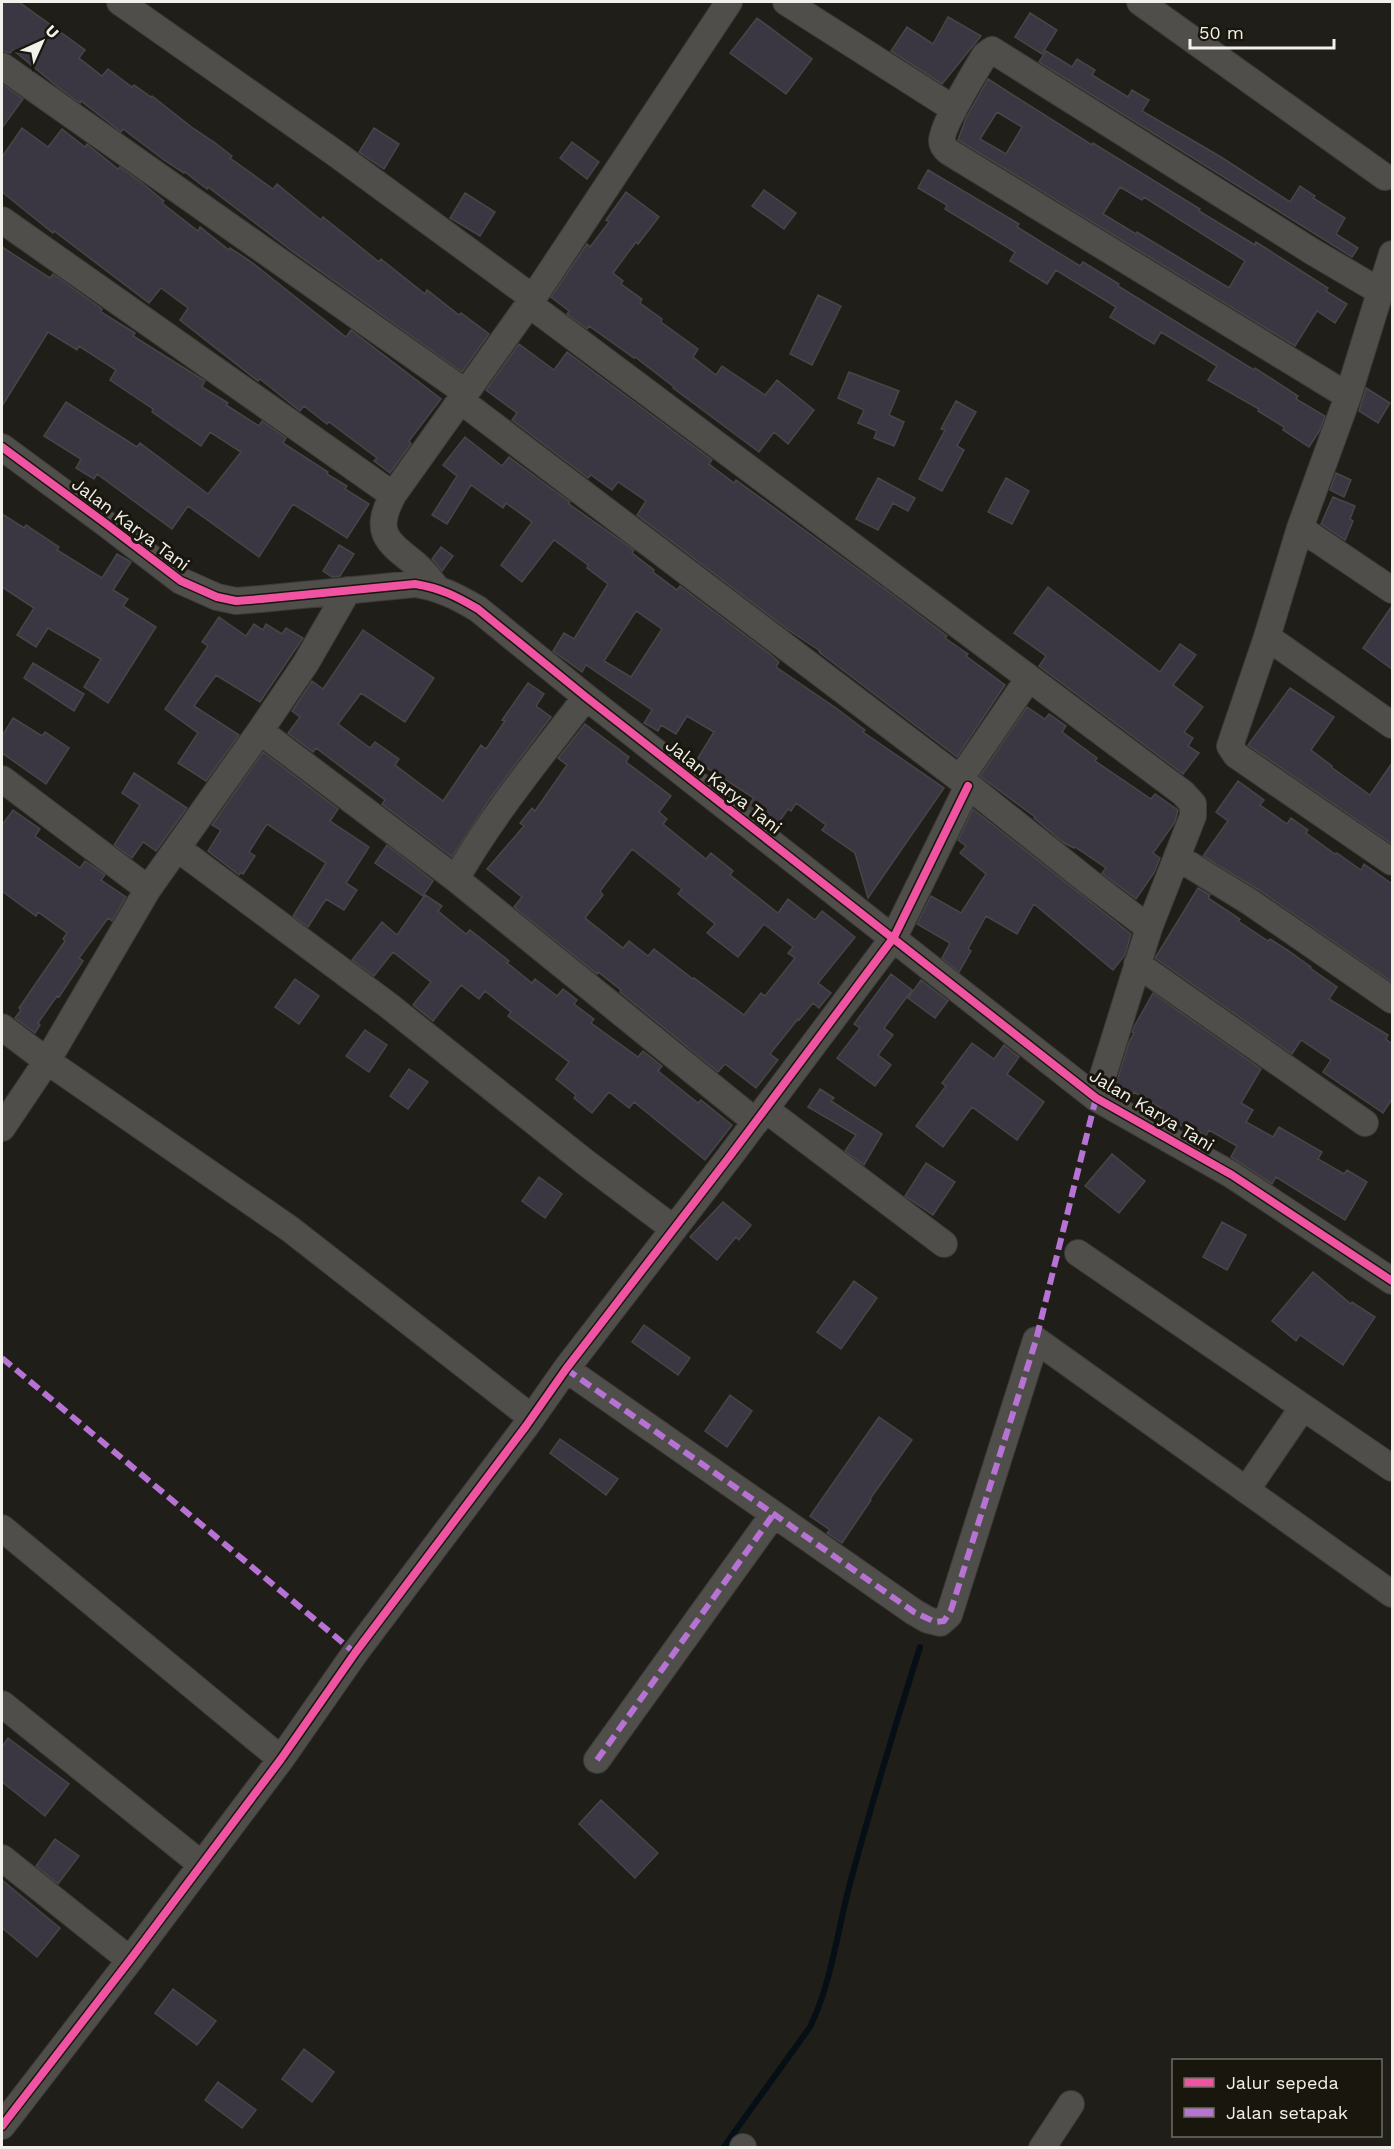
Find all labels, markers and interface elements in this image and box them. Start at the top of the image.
north arrow [12,12,72,72]
scale bar [1190,12,1334,50]
text: U [42,21,63,42]
text: 50 m [1199,22,1244,43]
street label: Jalan Karya Tani [68,473,194,575]
street label: Jalan Karya Tani [662,734,786,838]
street label: Jalan Karya Tani [1086,1064,1218,1156]
legend [1172,2059,1382,2137]
text: Jalur sepeda [1226,2072,1339,2093]
text: Jalan setapak [1226,2102,1348,2123]

